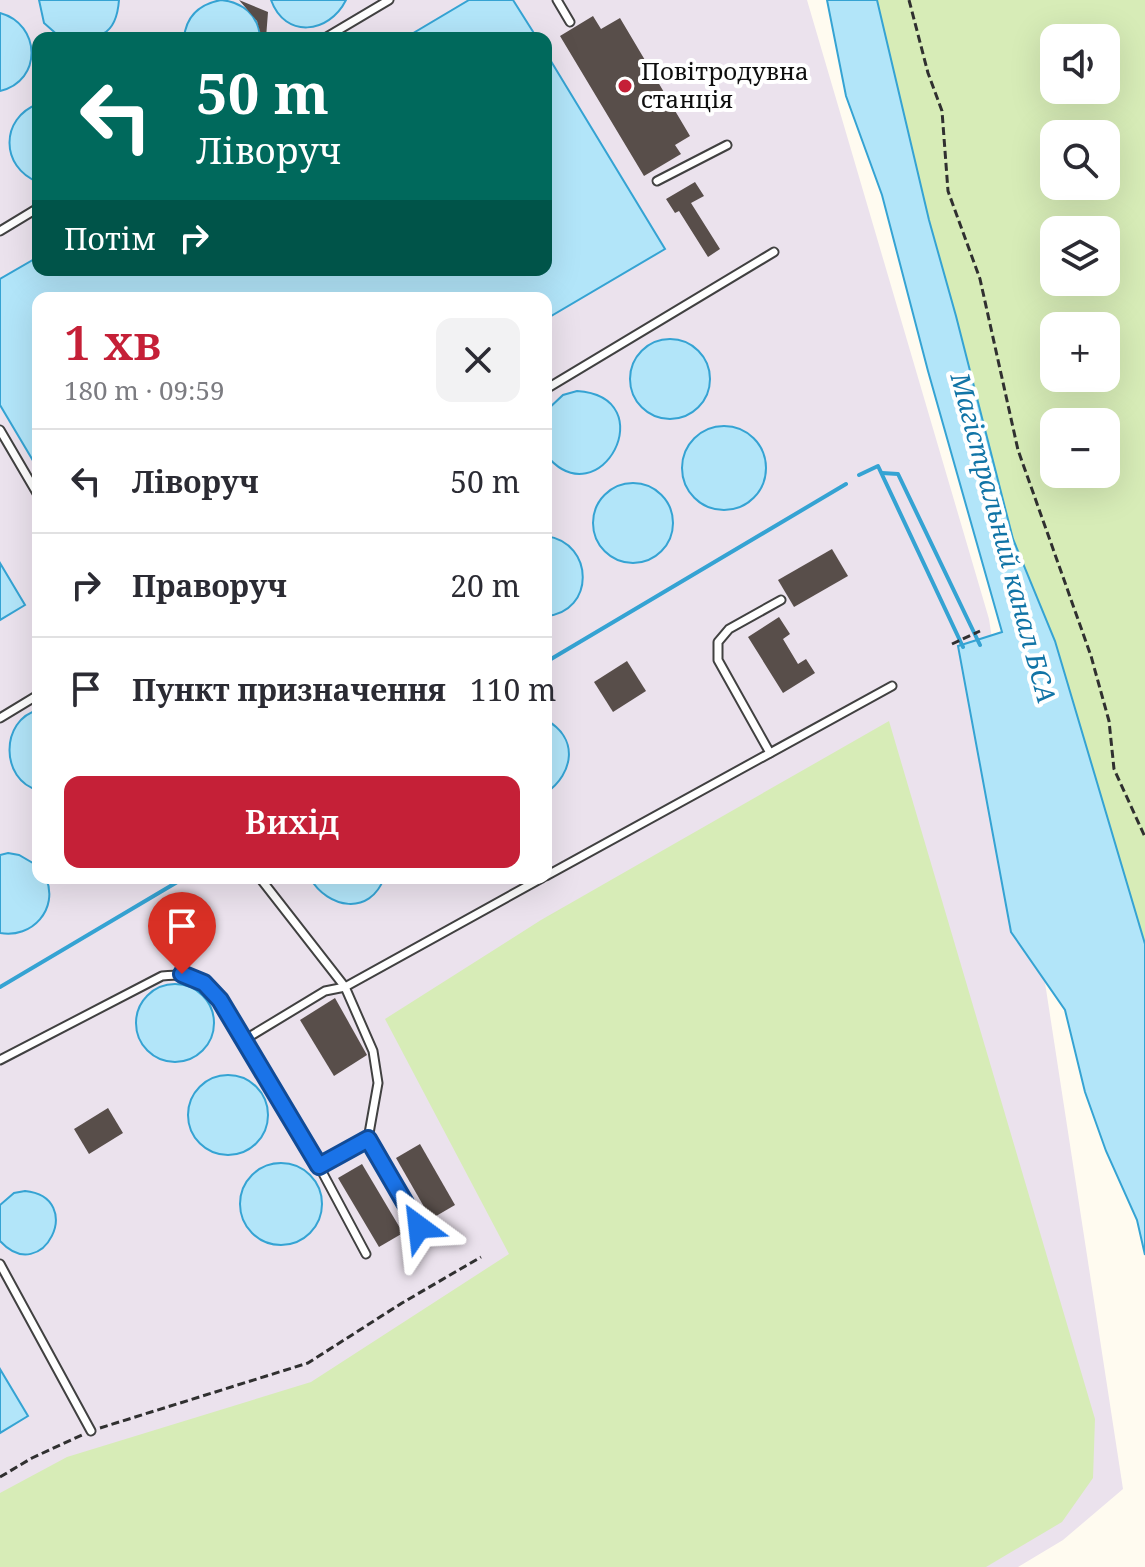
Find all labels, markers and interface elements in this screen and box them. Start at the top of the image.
map controls [1040,24,1120,488]
button: sound [1040,24,1120,104]
text: 50 m [196,54,329,130]
place label: Повітродувна станція [641,54,809,115]
icon: left [64,64,168,168]
marker: Повітродувна станція [616,77,634,95]
button: search [1040,120,1120,200]
text: Ліворуч [196,126,342,175]
icon: right [172,216,216,260]
button: layers [1040,216,1120,296]
text: Потім [64,218,156,259]
text: 1 хв [64,309,161,374]
button: + [1040,312,1120,392]
button: close [436,318,520,402]
water label: Магістральний канал БСА [942,368,1065,707]
text: 180 m · 09:59 [64,372,225,408]
button: − [1040,408,1120,488]
icon: left [64,459,108,503]
text: Ліворуч [132,461,259,502]
text: 50 m [450,461,520,502]
icon: right [64,563,108,607]
text: Праворуч [132,565,287,606]
text: 20 m [450,565,520,606]
icon: arrive [64,667,108,711]
text: Пункт призначення [132,669,446,710]
text: 110 m [470,669,556,710]
button: Вихід [64,776,520,868]
pin [148,892,216,974]
icon: arrive [160,904,204,948]
position arrow [377,1185,461,1269]

